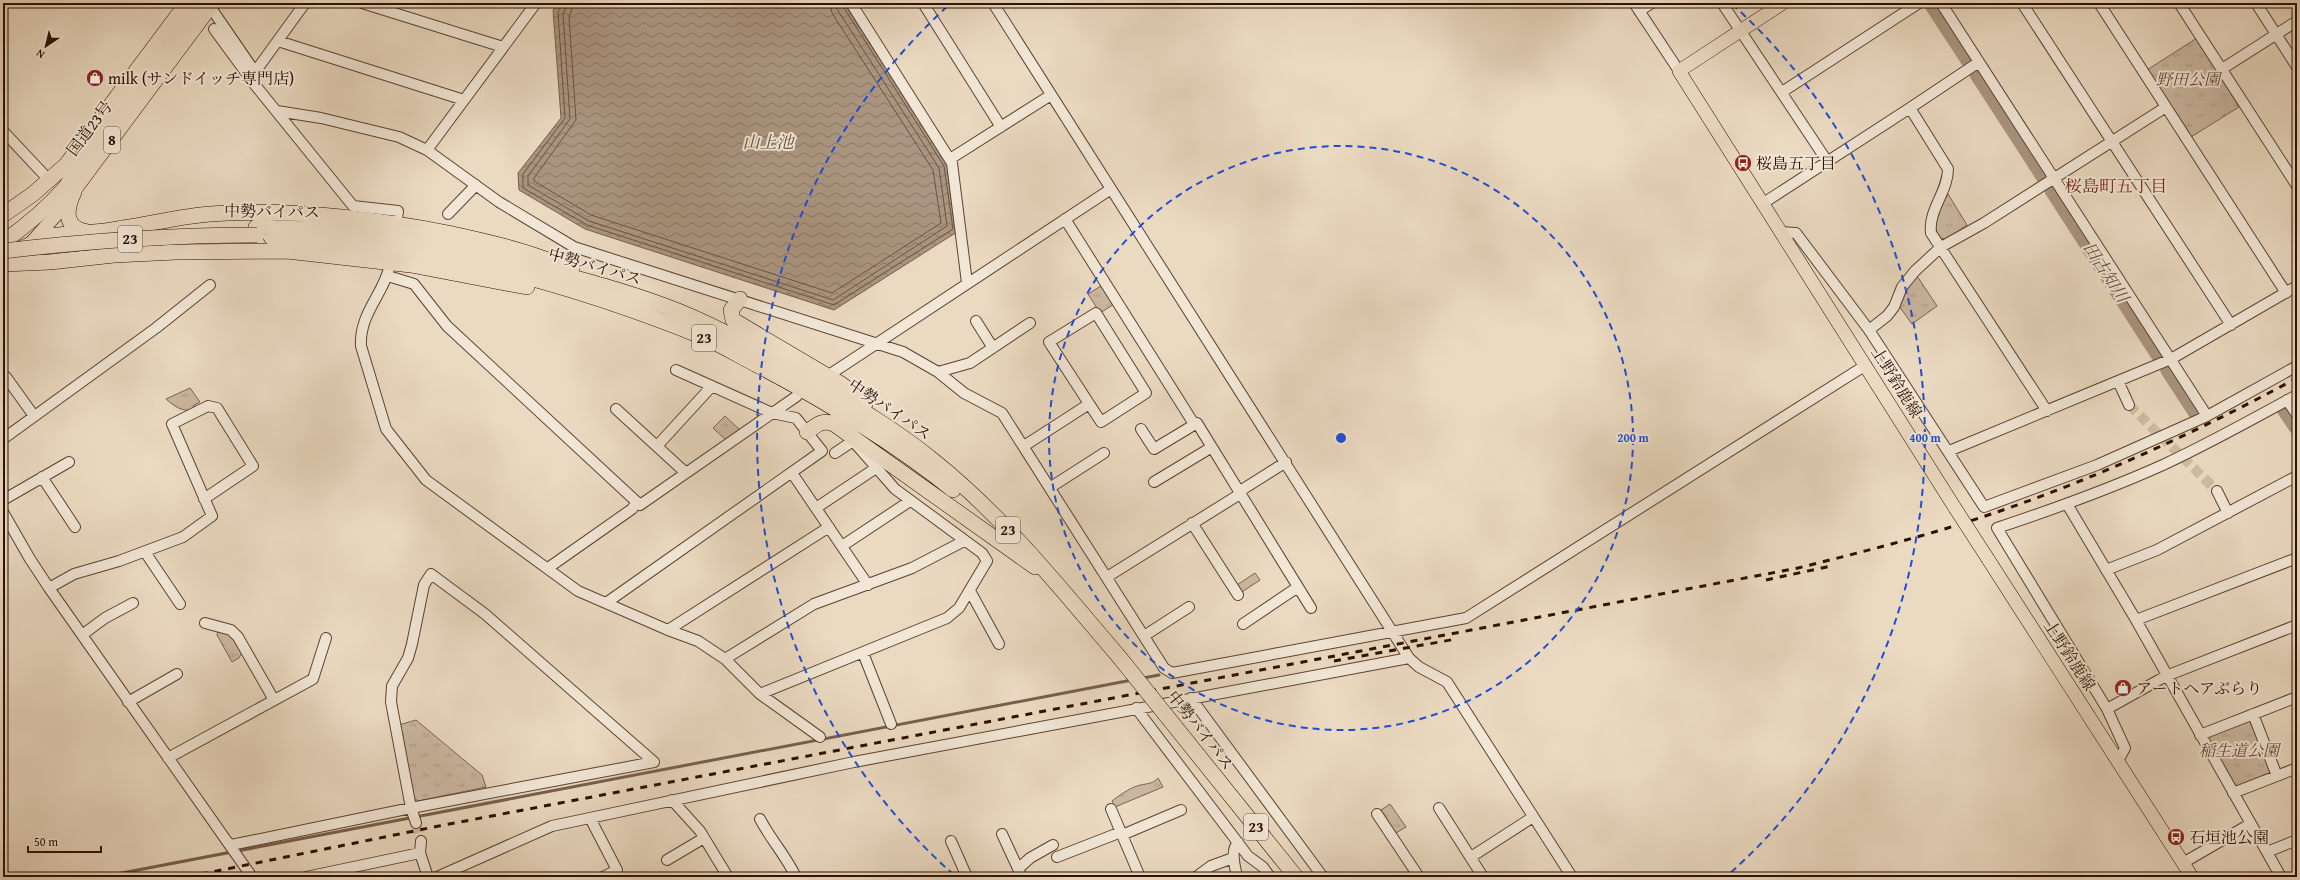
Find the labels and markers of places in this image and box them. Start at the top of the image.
place label: milk (サンドイッチ専門店) [108,66,294,90]
shop icon: milk (サンドイッチ専門店) [85,68,105,88]
place label: 桜島五丁目 [1756,151,1836,175]
bus stop icon: 桜島五丁目 [1733,153,1753,173]
centre of rings [1334,431,1348,445]
place label: アートヘアぶらり [2136,676,2262,700]
shop icon: アートヘアぶらり [2113,678,2133,698]
place label: 石垣池公園 [2189,825,2269,849]
bus stop icon: 石垣池公園 [2166,827,2186,847]

